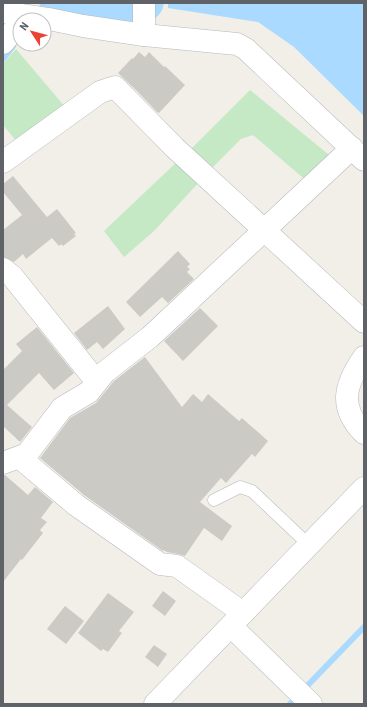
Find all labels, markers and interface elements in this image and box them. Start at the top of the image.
north arrow [12,12,52,52]
text: N [17,20,32,33]

